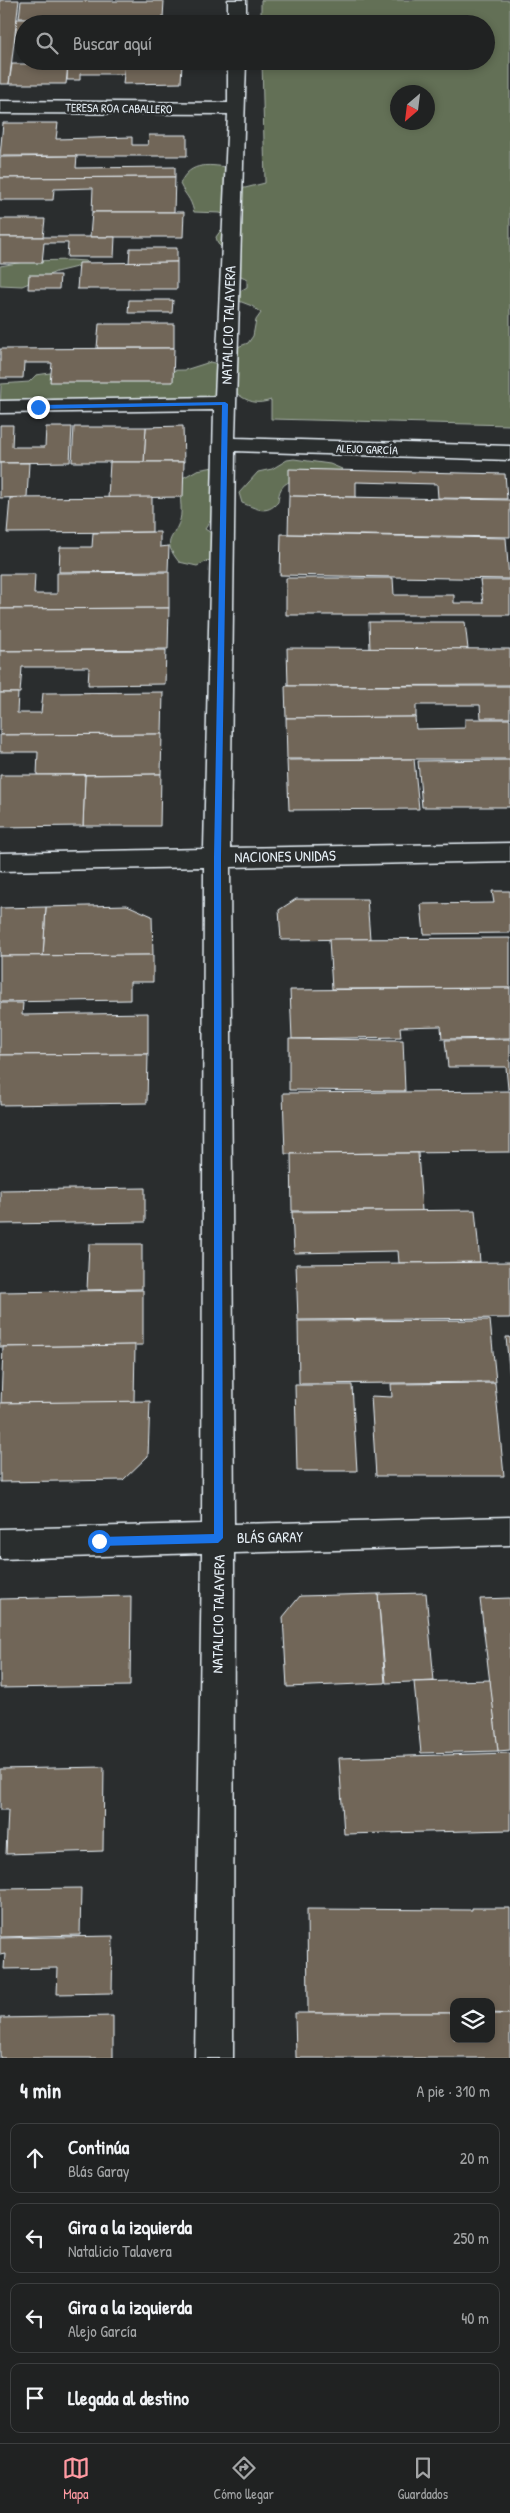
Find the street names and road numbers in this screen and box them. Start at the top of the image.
street label: TERESA ROA CABALLERO [65,99,173,117]
street label: NATALICIO TALAVERA [215,265,241,385]
street label: ALEJO GARCÍA [336,439,398,459]
street label: NACIONES UNIDAS [234,845,336,867]
street label: BLÁS GARAY [237,1526,304,1548]
street label: NATALICIO TALAVERA [206,1554,230,1674]

